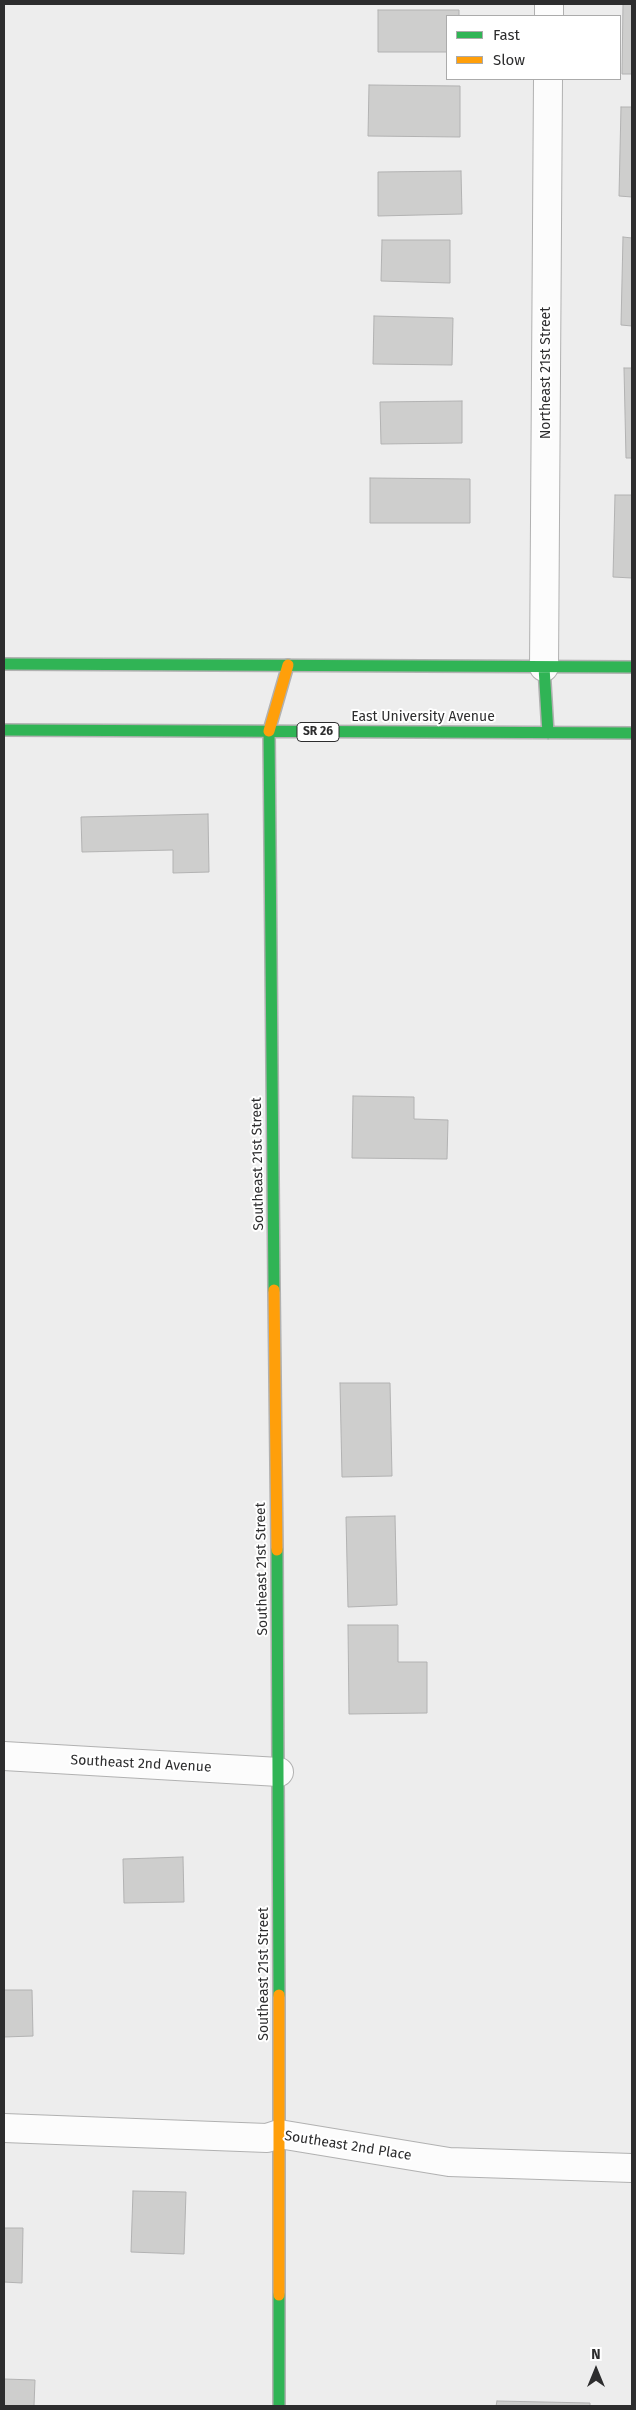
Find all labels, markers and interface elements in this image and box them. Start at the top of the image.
legend [446,15,621,80]
text: Fast [493,26,520,44]
text: Slow [493,51,525,69]
street label: Northeast 21st Street [538,307,554,439]
street label: East University Avenue [351,709,495,725]
road number: SR 26 [297,722,339,742]
street label: Southeast 21st Street [248,1097,268,1231]
street label: Southeast 21st Street [252,1502,272,1636]
street label: Southeast 2nd Avenue [70,1752,212,1776]
street label: Southeast 21st Street [256,1907,272,2041]
street label: Southeast 2nd Place [283,2128,413,2164]
north arrow [571,2345,621,2395]
text: N [591,2346,601,2363]

